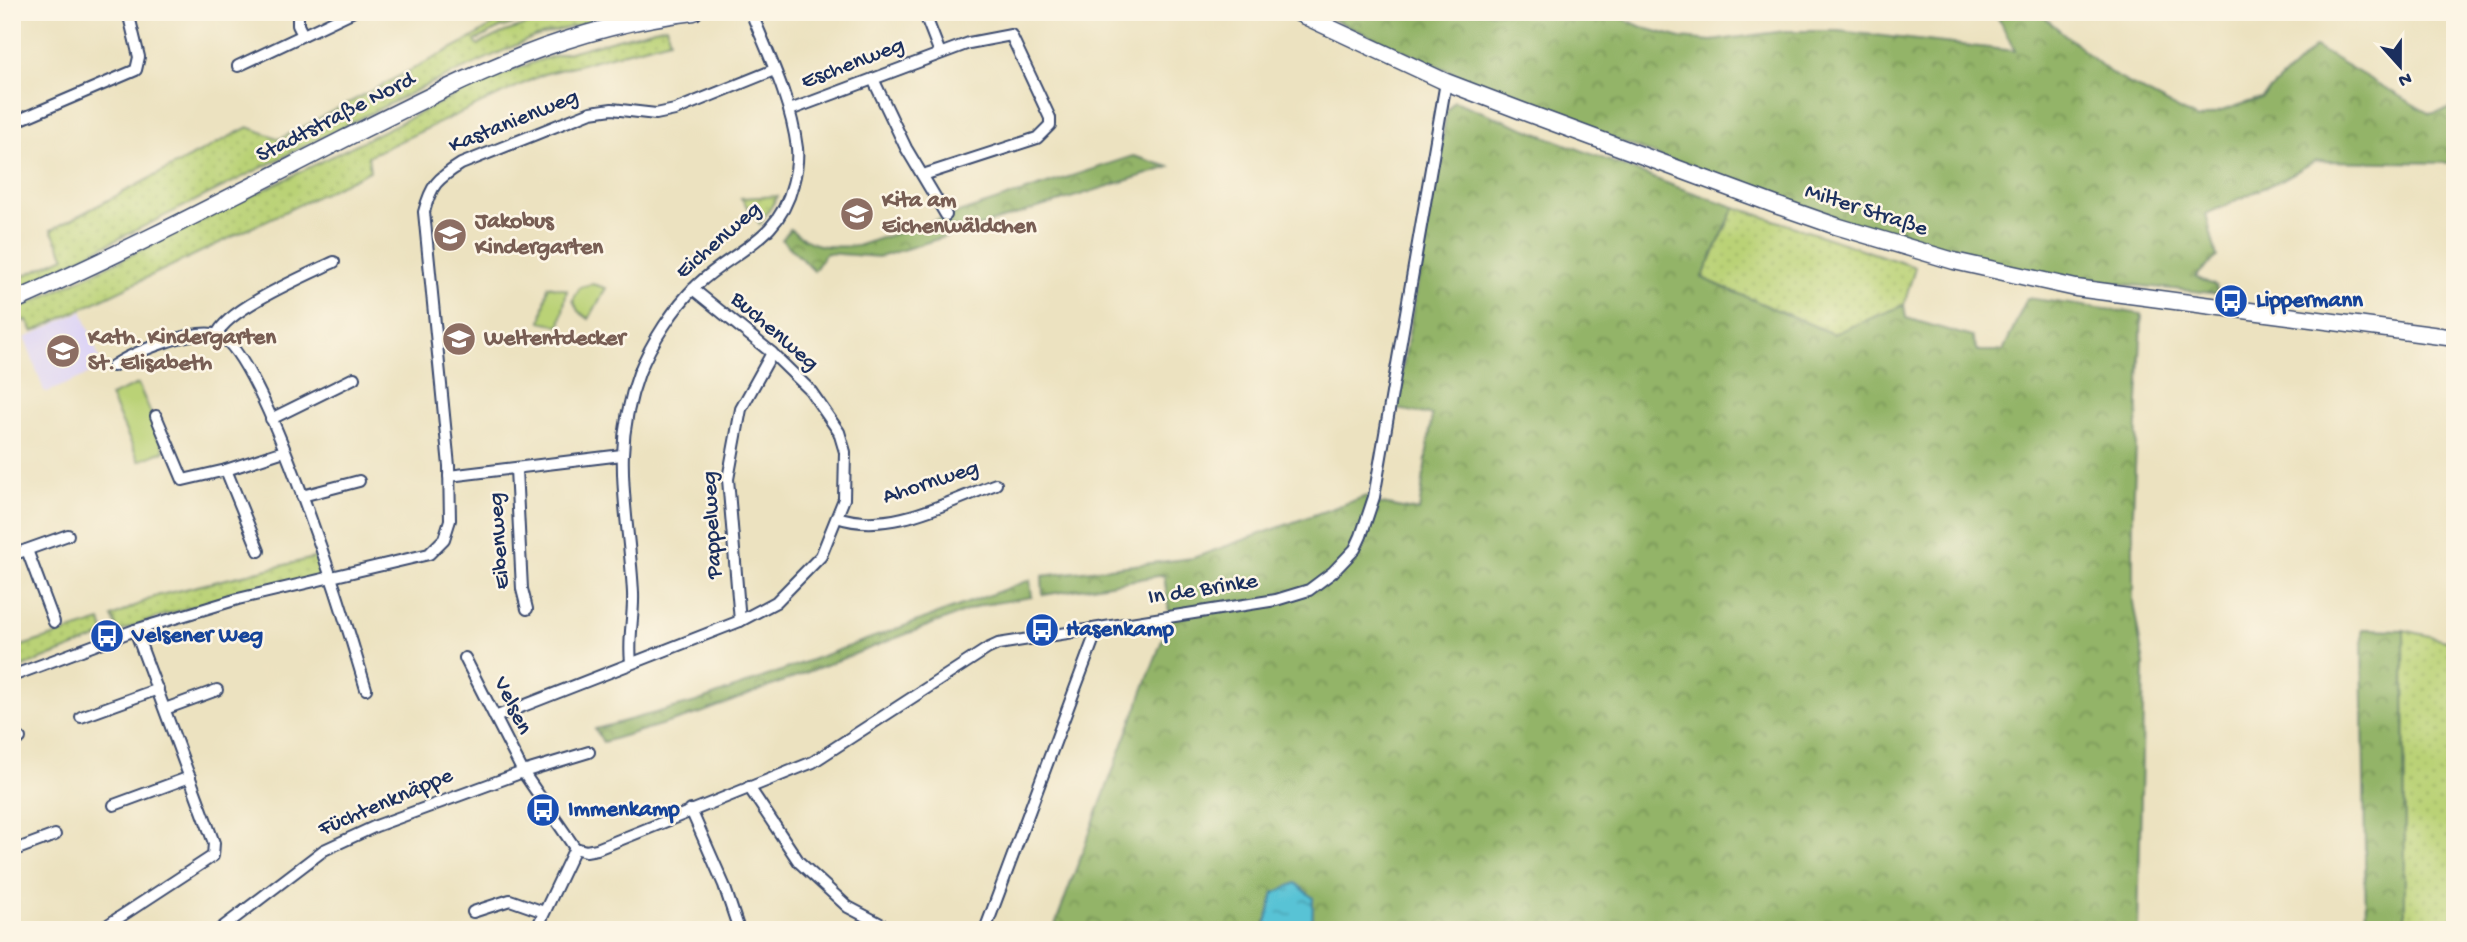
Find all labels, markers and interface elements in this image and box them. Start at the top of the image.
street label: Eschenweg [797,32,909,96]
north arrow [2366,32,2436,102]
street label: Stadtstraße Nord [252,66,421,170]
text: N [2395,66,2415,92]
street label: Kastanienweg [445,84,583,160]
street label: Milter Straße [1801,178,1932,244]
place label: Kita am Eichenwäldchen [881,188,1037,241]
school or university icon: Kita am Eichenwäldchen [838,195,876,233]
street label: Eichenweg [670,196,768,286]
place label: Jakobus Kindergarten [474,209,604,262]
school or university icon: Jakobus Kindergarten [431,216,469,254]
bus stop icon: Lippermann [2212,282,2250,320]
street label: Buchenweg [724,286,824,378]
place label: Lippermann [2256,288,2364,315]
school or university icon: Weltentdecker [440,320,478,358]
place label: Kath. Kindergarten St. Elisabeth [87,325,277,378]
place label: Weltentdecker [483,326,628,353]
school or university icon: Kath. Kindergarten St. Elisabeth [44,332,82,370]
street label: Ahornweg [879,455,983,511]
street label: Pappelweg [697,470,729,581]
street label: Eibenweg [483,492,517,590]
street label: In de Brinke [1146,568,1261,612]
bus stop icon: Hasenkamp [1023,611,1061,649]
bus stop icon: Velsener Weg [88,617,126,655]
place label: Hasenkamp [1066,617,1175,644]
place label: Velsener Weg [131,623,263,650]
street label: Velsen [486,672,538,739]
street label: Füchtenknäppe [314,762,458,844]
bus stop icon: Immenkamp [524,791,562,829]
place label: Immenkamp [568,797,680,824]

